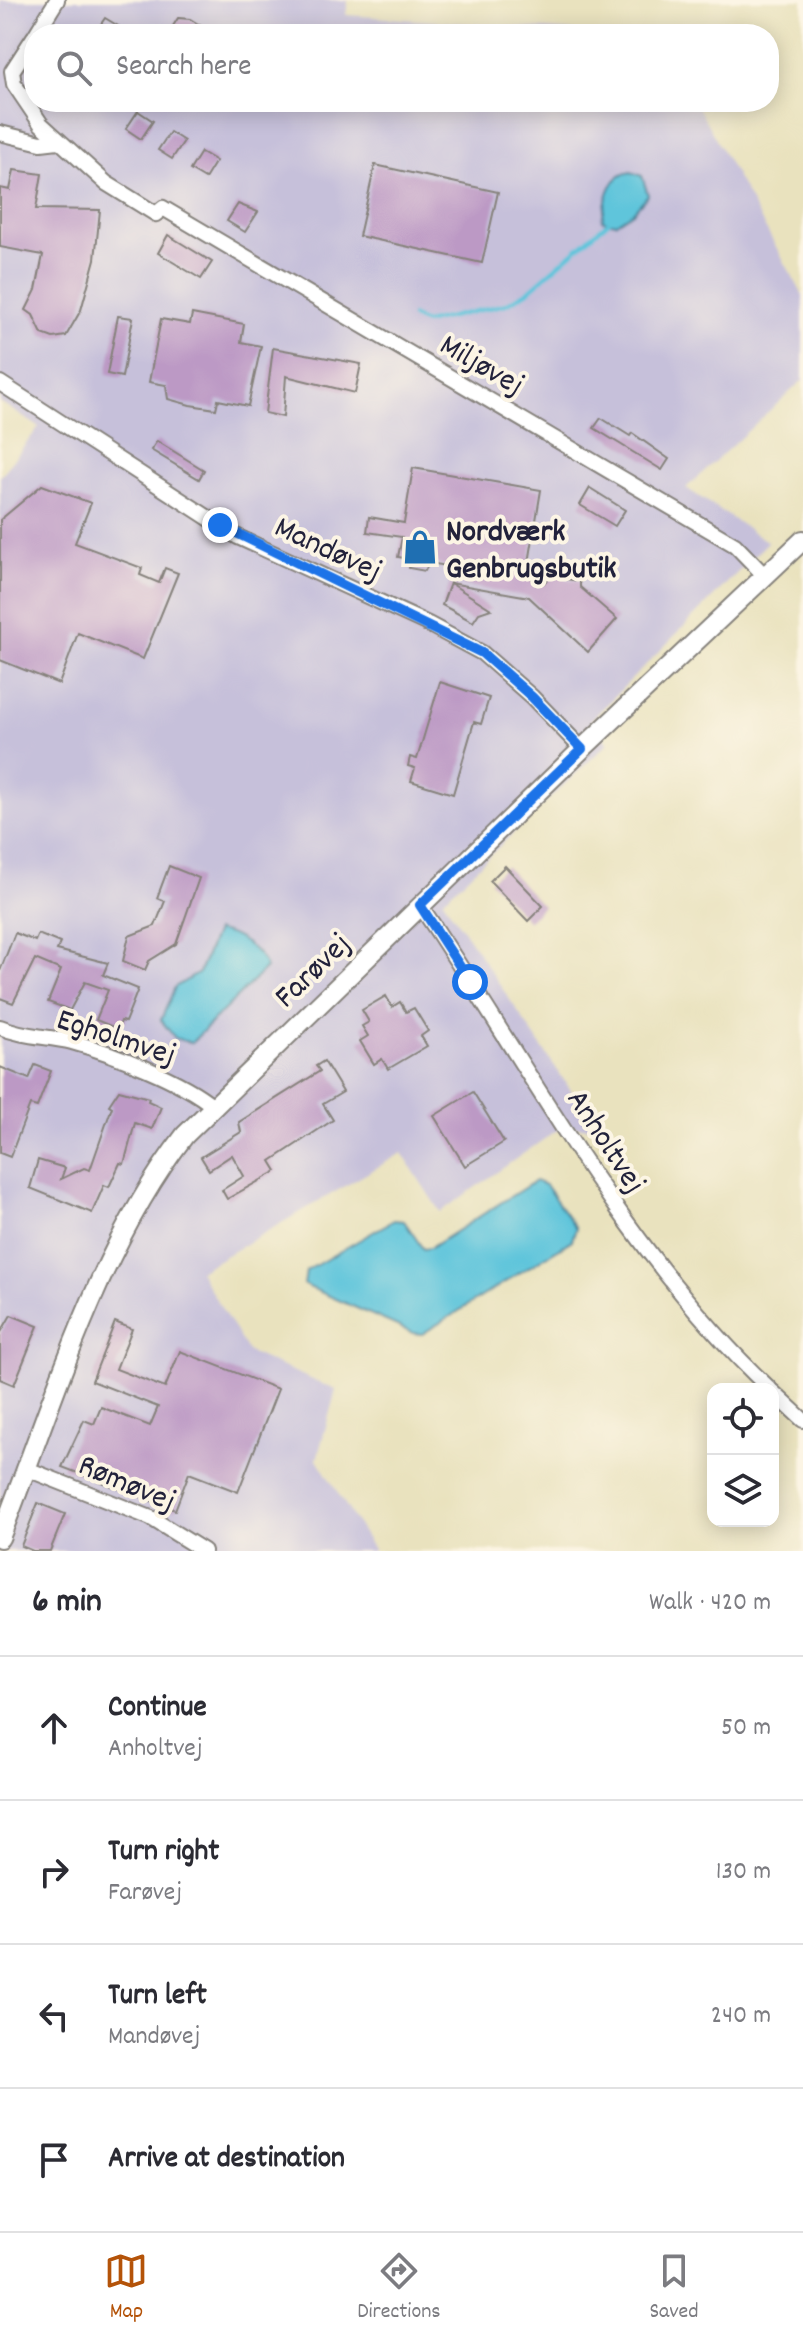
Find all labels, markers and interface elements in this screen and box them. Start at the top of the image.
search box [24,24,779,112]
icon: search [52,46,96,90]
text: Search here [116,47,252,90]
street label: Miljøvej [430,325,531,410]
route end [202,507,238,543]
street label: Mandøvej [266,507,388,596]
place label: Nordværk Genbrugsbutik [446,511,616,594]
shop icon: Nordværk Genbrugsbutik [401,528,439,566]
street label: Farøvej [266,924,363,1021]
route start [452,964,488,1000]
street label: Egholmvej [50,999,181,1081]
street label: Anholtvej [553,1081,655,1204]
map controls [707,1383,779,1527]
button: locate [707,1383,779,1455]
street label: Rømøvej [70,1445,182,1527]
button: layers [707,1455,779,1527]
text: 6 min [32,1579,102,1628]
text: Walk · 420 m [649,1585,771,1622]
text: Continue [108,1688,207,1731]
icon: ahead [32,1706,76,1750]
text: 50 m [721,1710,771,1747]
text: Anholtvej [108,1731,203,1768]
text: Turn right [108,1832,219,1875]
icon: right [32,1850,76,1894]
text: 130 m [716,1854,771,1891]
text: Farøvej [108,1875,182,1912]
text: Turn left [108,1976,207,2019]
icon: left [32,1994,76,2038]
text: 240 m [711,1998,771,2035]
text: Mandøvej [108,2019,200,2056]
icon: arrive [32,2138,76,2182]
text: Arrive at destination [108,2139,345,2182]
tab: Map [104,2249,148,2328]
tab: Directions [357,2249,441,2328]
tab: Saved [649,2249,699,2328]

